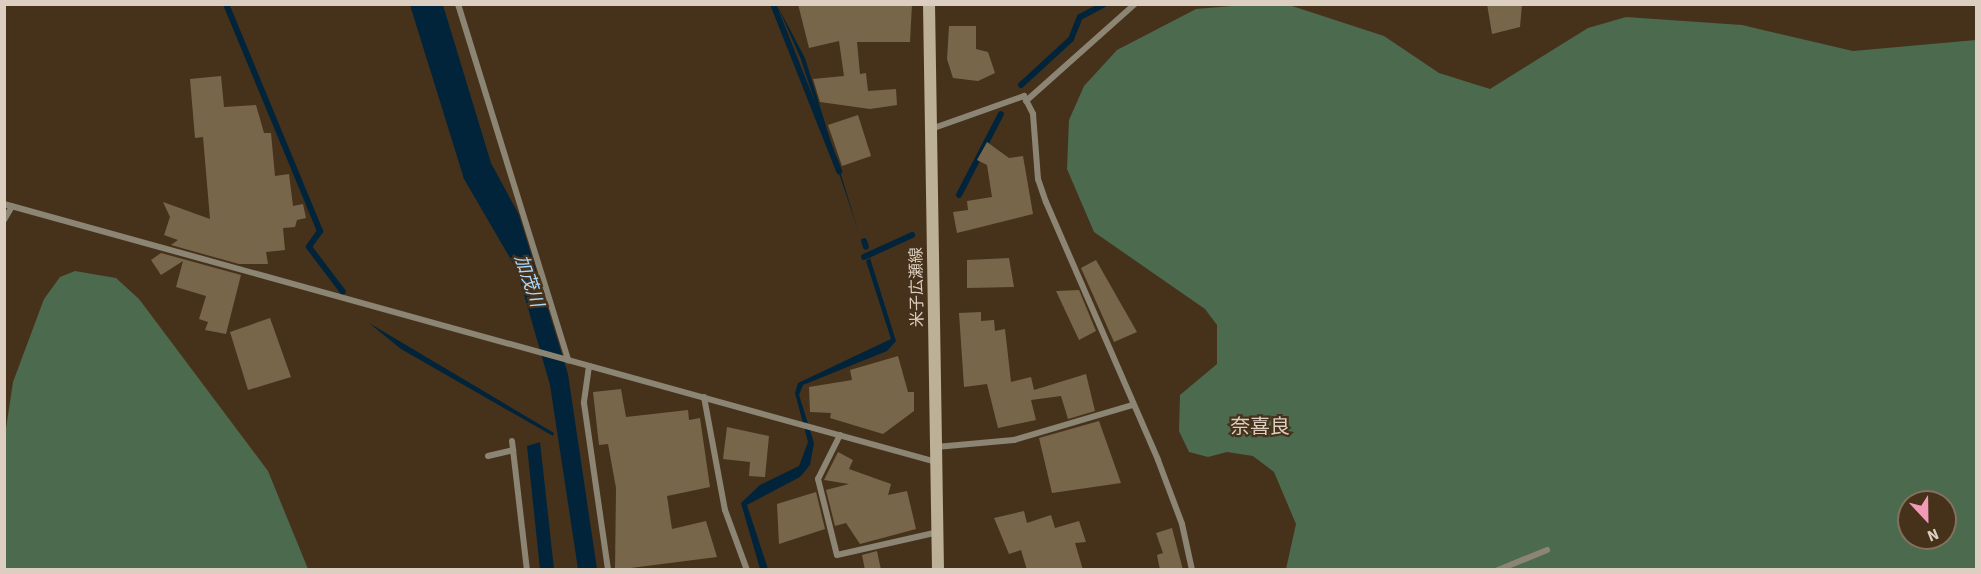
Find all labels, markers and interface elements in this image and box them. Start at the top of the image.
street label: 米子広瀬線 [907,247,927,327]
water label: 加茂川 [509,252,547,310]
district label: 奈喜良 [1230,415,1290,439]
north arrow [1897,490,1957,550]
text: N [1924,523,1942,547]

